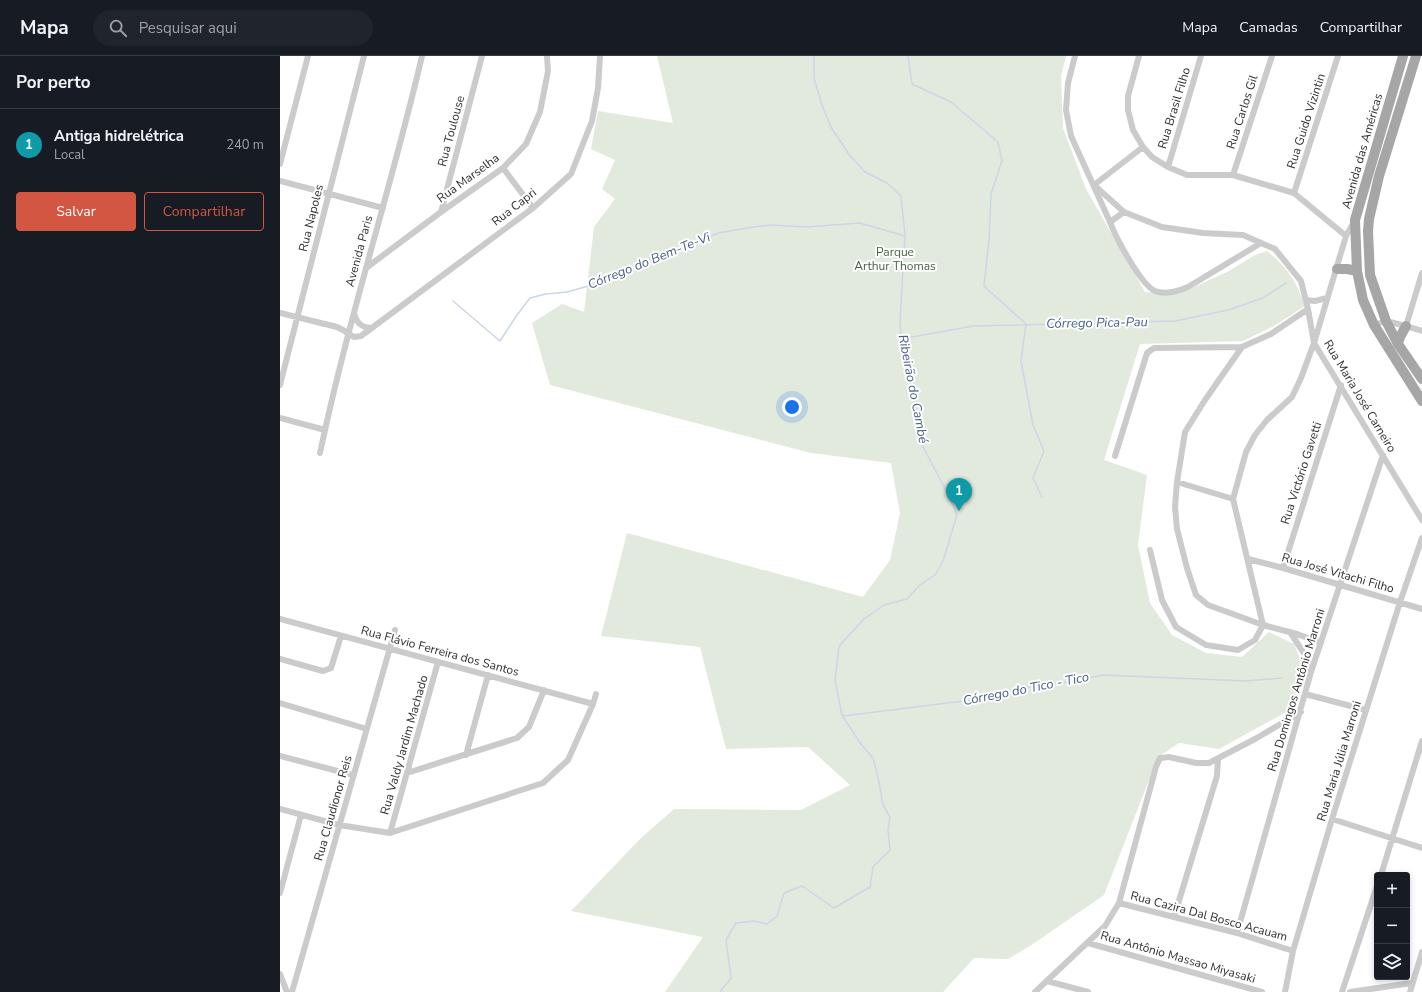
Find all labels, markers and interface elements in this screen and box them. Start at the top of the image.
search box [93,10,373,46]
text: Mapa [20,15,69,41]
icon: search [107,17,129,39]
text: Pesquisar aqui [139,18,237,38]
text: Mapa [1182,18,1217,37]
text: Camadas [1239,18,1298,37]
text: Compartilhar [1320,18,1402,37]
street label: Rua Brasil Filho [1154,65,1194,151]
text: Por perto [16,71,91,94]
street label: Rua Guido Vizintin [1283,71,1329,171]
street label: Rua Carlos Gil [1223,73,1262,151]
street label: Avenida das Américas [1338,91,1386,211]
street label: Rua Toulouse [434,94,468,168]
text: Antiga hidrelétrica [54,126,184,146]
text: 1 [25,136,33,154]
text: 240 m [226,136,264,154]
text: Local [54,146,85,164]
street label: Rua Marselha [433,150,503,206]
street label: Rua Napoles [295,182,327,253]
street label: Rua Capri [488,185,540,229]
button: Salvar [16,192,136,231]
button: Compartilhar [144,192,264,231]
street label: Avenida Paris [342,213,376,289]
water label: Córrego do Bem-Te-Vi [585,228,714,294]
park label: Parque Arthur Thomas [854,244,936,274]
water label: Córrego Pica-Pau [1046,313,1148,333]
water label: Ribeirão do Cambé [894,333,932,445]
street label: Rua Maria José Carneiro [1320,337,1400,455]
your location [782,397,802,417]
street label: Rua Victório Gavetti [1277,420,1325,526]
pin: 1 [946,478,972,511]
street label: Rua José Vitachi Filho [1280,549,1396,597]
street label: Rua Domingos Antônio Marroni [1264,607,1328,773]
street label: Rua Flávio Ferreira dos Santos [359,622,521,680]
water label: Córrego do Tico - Tico [961,668,1091,710]
street label: Rua Valdy Jardim Machado [376,673,432,817]
street label: Rua Maria Júlia Marroni [1313,699,1365,823]
street label: Rua Claudionor Reis [310,753,356,863]
map controls [1374,872,1410,980]
button: + [1374,872,1410,908]
street label: Rua Cazira Dal Bosco Acauam [1129,887,1289,945]
button: − [1374,908,1410,944]
street label: Rua Antônio Massao Miyasaki [1099,927,1257,987]
button: layers [1374,944,1410,980]

